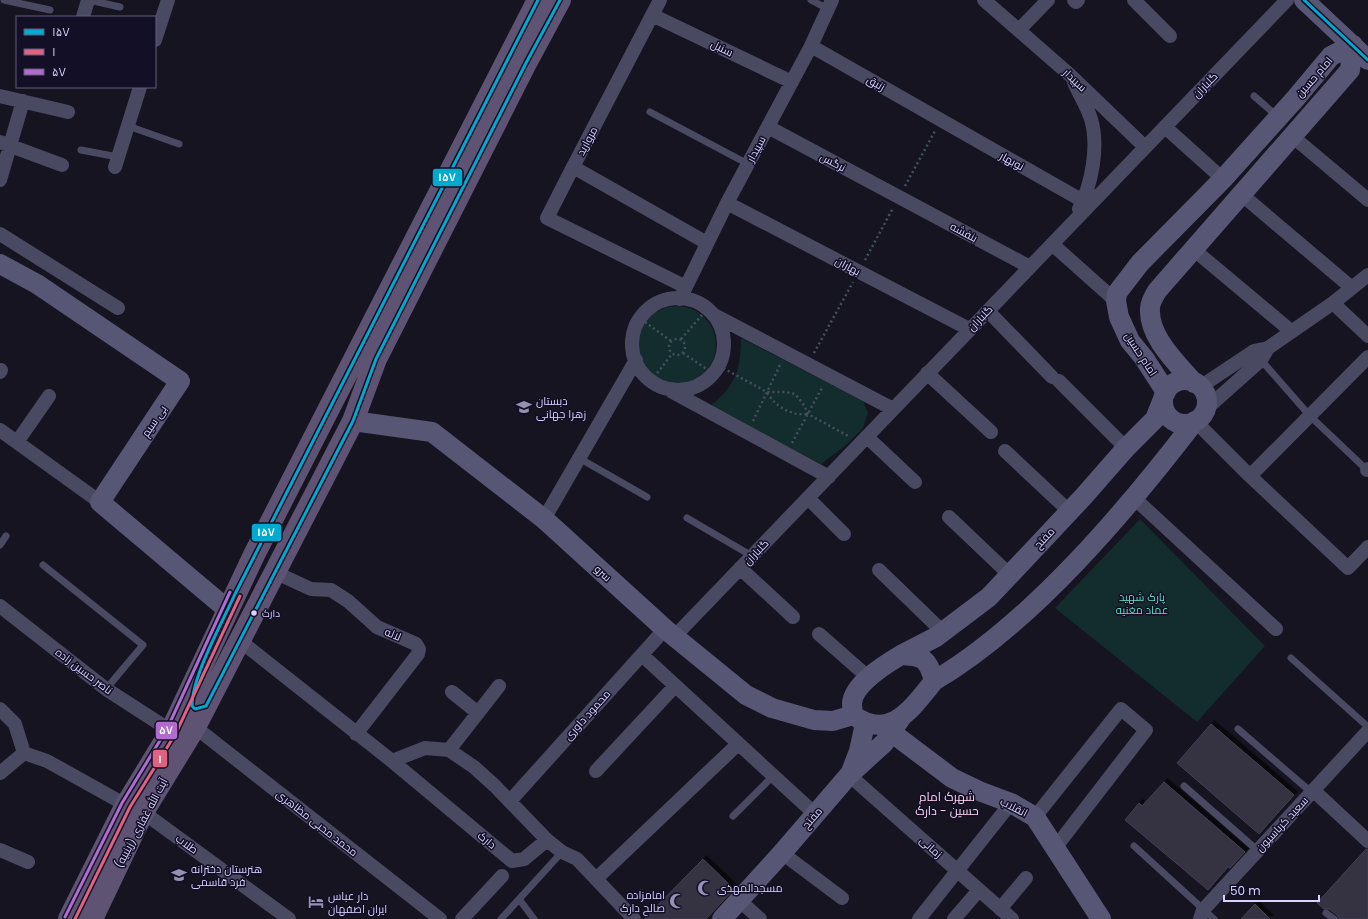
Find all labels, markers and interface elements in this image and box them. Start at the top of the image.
legend [16,16,156,88]
text: ۱۵۷ [52,23,70,40]
street label: سنبل [708,36,736,60]
text: ۱ [52,43,56,60]
street label: امام حسین [1292,53,1336,101]
text: ۵۷ [52,63,67,80]
street label: سپیدار [1059,64,1090,95]
street label: گلباران [1189,68,1221,102]
street label: زنبق [864,71,888,95]
street label: مروارید [573,124,601,158]
street label: سپیدار [742,133,769,166]
street label: نوبهار [996,147,1027,174]
street label: نرگس [817,149,849,176]
line badge: ۱۵۷ [432,168,463,187]
text: ۱۵۷ [438,169,456,185]
street label: بنفشه [947,218,981,246]
street label: بهاران [832,253,864,279]
street label: گلباران [964,301,996,335]
street label: امام حسین [1121,329,1161,379]
place label: دبستان زهرا جهانی [536,393,586,422]
school or university icon: دبستان زهرا جهانی [515,398,533,416]
street label: بی سیم [138,402,171,440]
line badge: ۱۵۷ [251,523,282,542]
text: ۱۵۷ [257,524,275,540]
street label: مفتح [1030,524,1058,552]
street label: گلباران [740,535,772,569]
street label: سرو [591,561,615,585]
park label: پارک شهید عماد مغنیه [1116,589,1168,618]
place label: دارک [262,606,280,621]
marker: دارک [249,608,259,618]
street label: لاله [382,623,404,645]
street label: ناصر حسین زاده [52,644,116,698]
street label: محمود داوری [560,686,614,744]
line badge: ۵۷ [155,721,178,740]
text: ۵۷ [159,722,173,738]
line badge: ۱ [152,749,168,768]
text: ۱ [158,751,162,767]
street label: آیت الله غفاری (زینبیه) [111,775,171,871]
street label: محمد محبی مظاهری [273,786,361,860]
district label: شهرک امام حسین - دارک [915,788,979,819]
street label: انقلاب [997,793,1031,821]
street label: سعید کرباسیون [1252,793,1312,855]
street label: مفتح [798,804,826,832]
street label: دارک [474,828,500,852]
street label: طلاب [172,830,202,858]
street label: زمانی [916,832,946,862]
place label: هنرستان دخترانه فرد قاسمی [191,861,262,890]
school or university icon: هنرستان دخترانه فرد قاسمی [170,866,188,884]
scale bar [1224,877,1319,903]
mosque icon: مسجدالمهذی [696,879,714,897]
place label: مسجدالمهذی [717,880,782,896]
text: 50 m [1230,882,1261,899]
place label: امامزاده صالح دارک [620,887,665,916]
place label: دار عباس ایران اصفهان [328,888,387,917]
mosque icon: امامزاده صالح دارک [668,892,686,910]
hotel icon: دار عباس ایران اصفهان [307,893,325,911]

